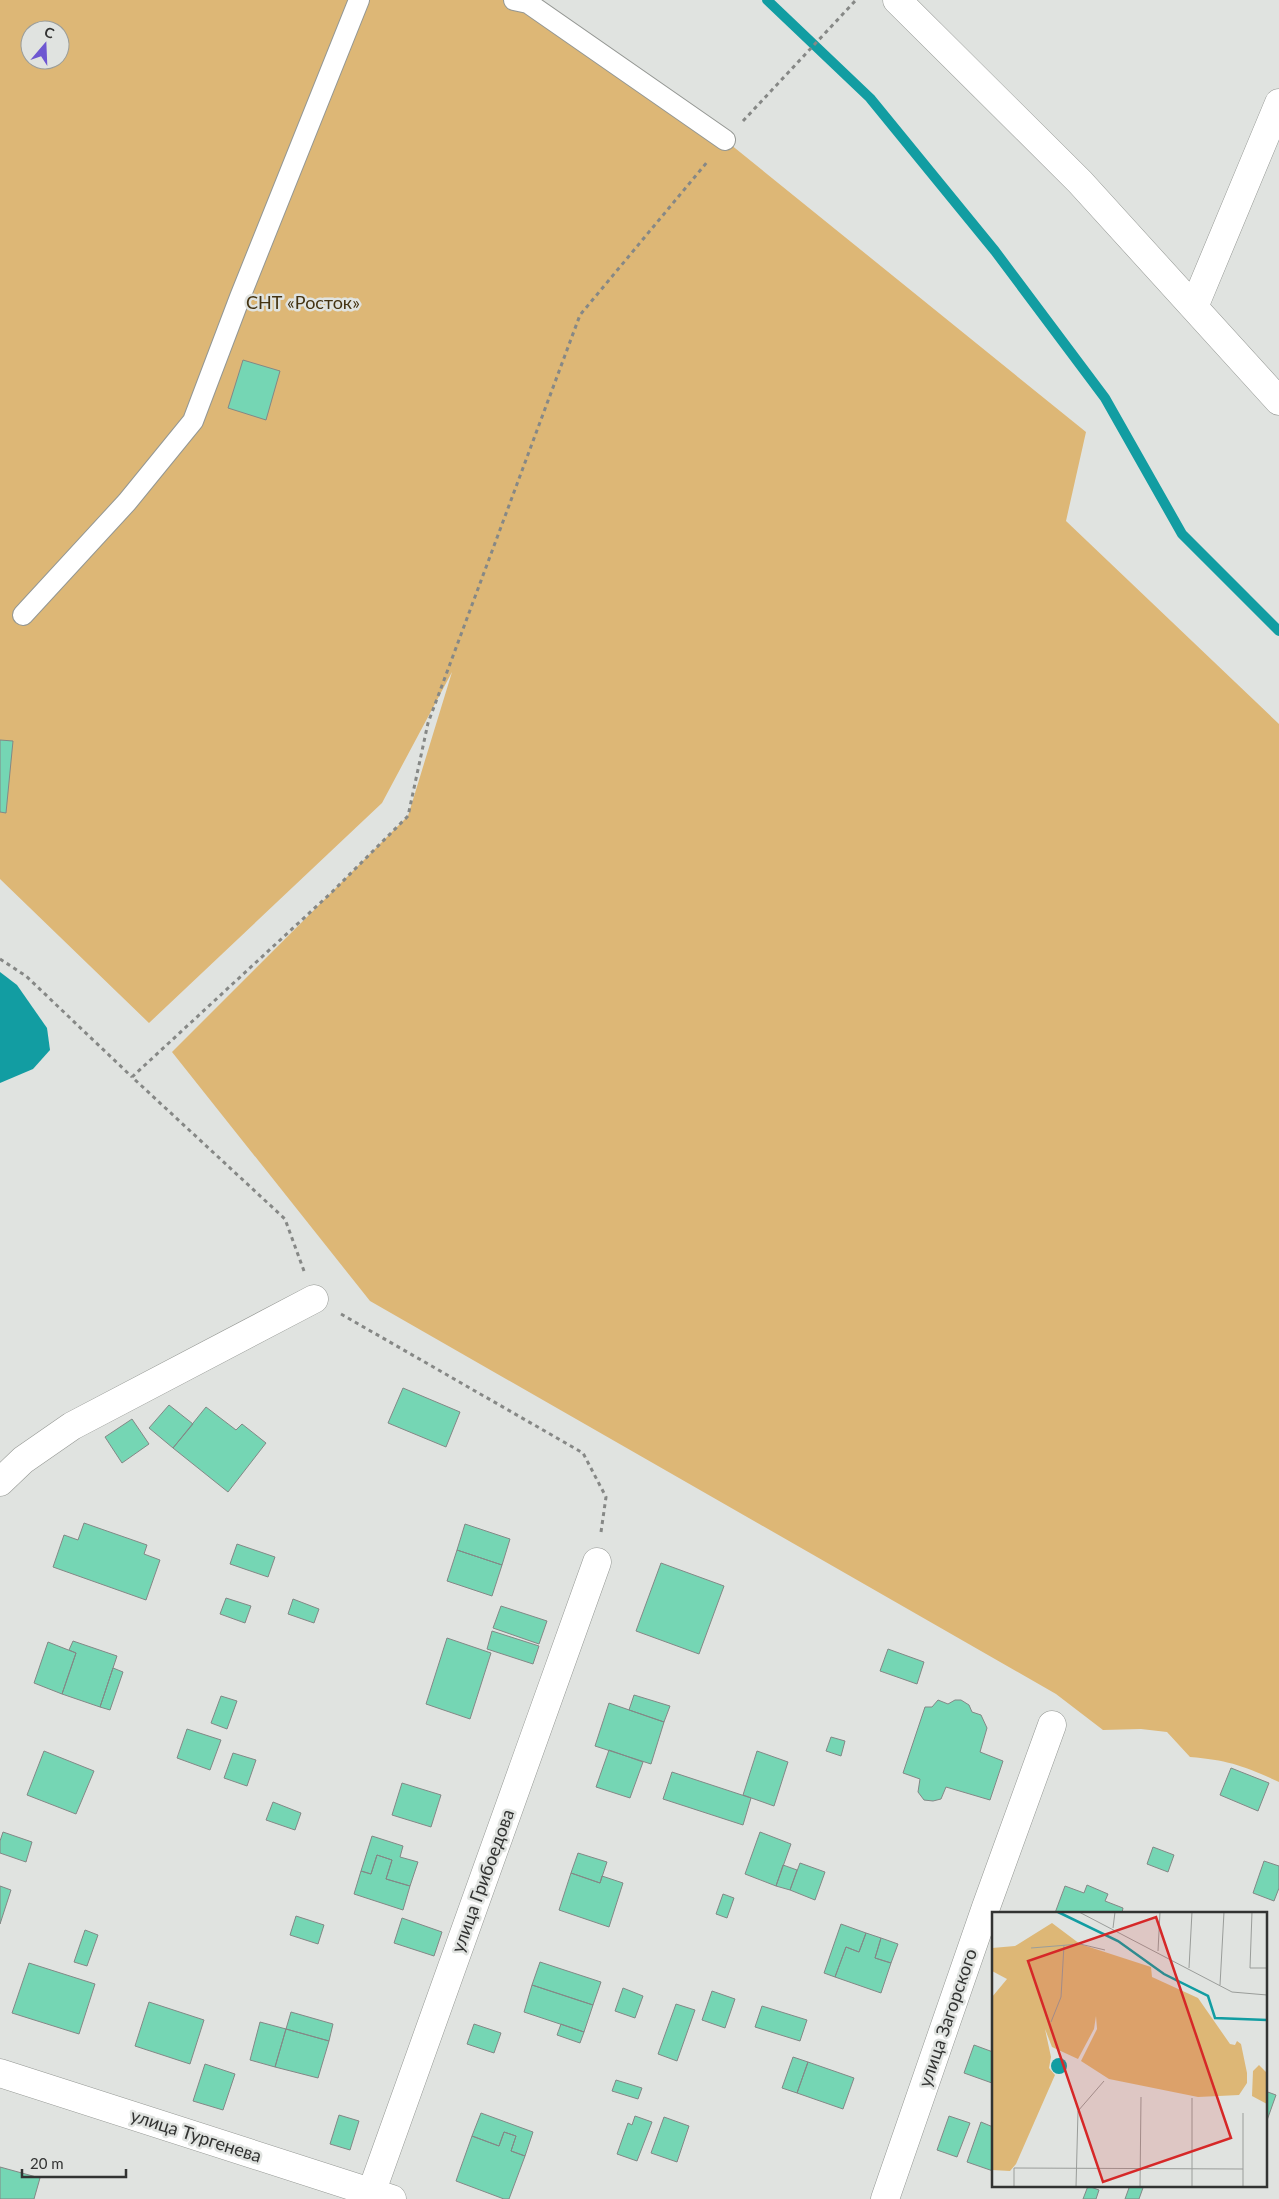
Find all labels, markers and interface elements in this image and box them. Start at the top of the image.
north arrow [20,20,70,70]
text: С [42,23,57,42]
park label: СНТ «Росток» [246,291,360,313]
street label: улица Грибоедова [446,1806,518,1955]
inset map [992,1912,1266,2186]
street label: улица Загорского [913,1945,981,2090]
street label: улица Тургенева [128,2104,264,2167]
scale bar [22,2146,126,2178]
text: 20 m [30,2154,64,2172]

